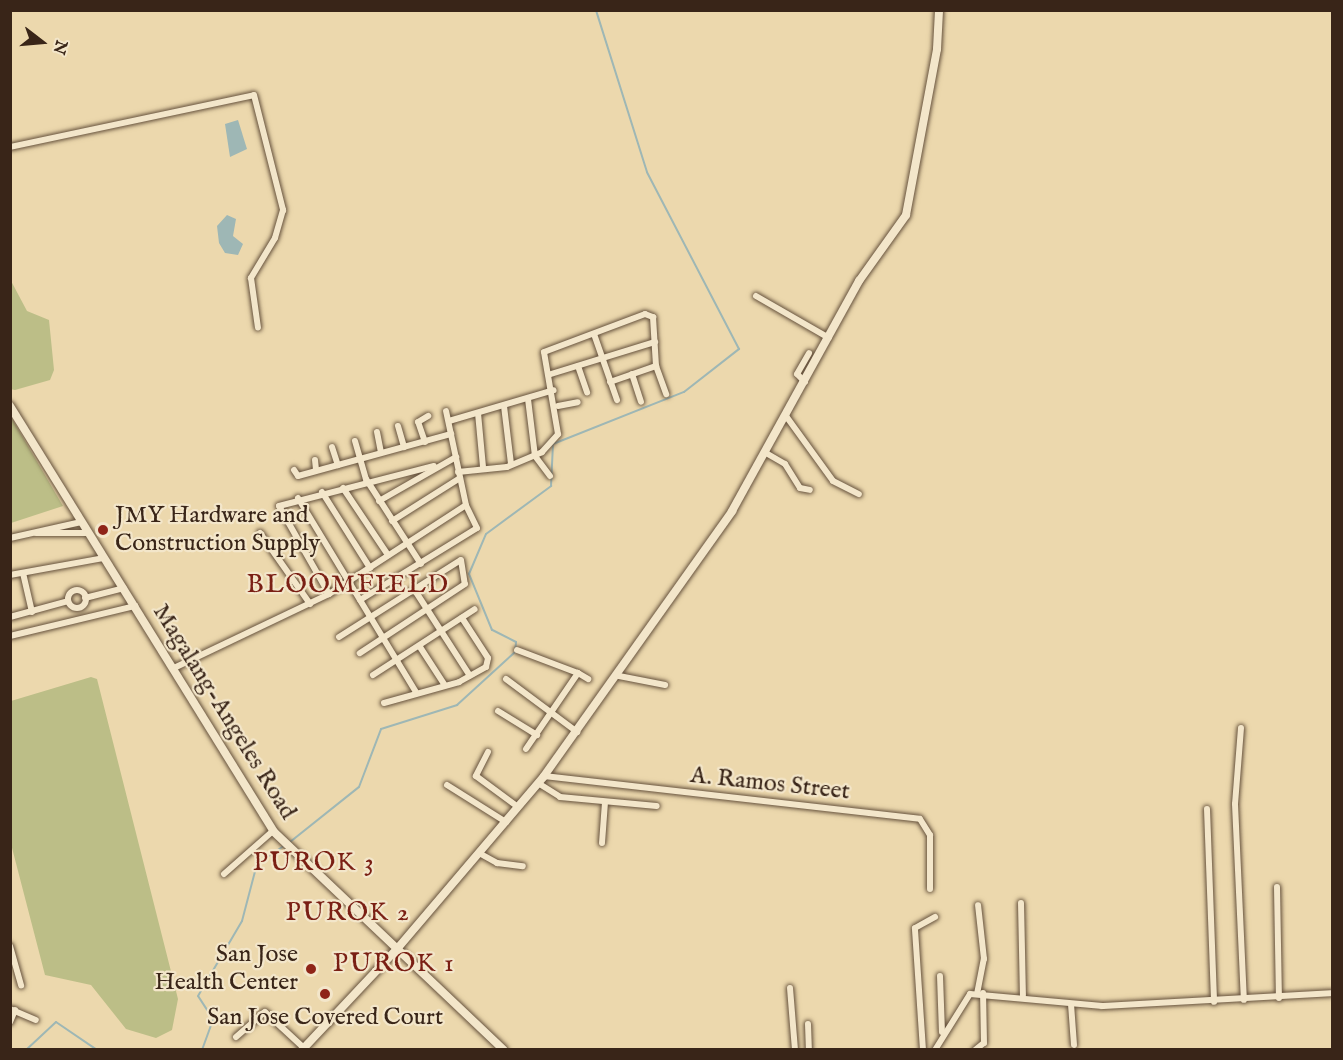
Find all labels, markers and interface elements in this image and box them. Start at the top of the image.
north arrow [12,12,72,72]
text: N [48,38,71,56]
place label: JMY Hardware and Construction Supply [115,502,320,558]
marker: JMY Hardware and Construction Supply [96,523,110,537]
district label: BLOOMFIELD [246,569,450,601]
street label: Magalang-Angeles Road [146,599,302,825]
street label: A. Ramos Street [689,761,851,807]
district label: PUROK 3 [253,847,375,879]
district label: PUROK 2 [286,897,410,929]
place label: San Jose Health Center [155,941,298,997]
district label: PUROK 1 [333,948,455,980]
marker: San Jose Health Center [302,960,320,978]
marker: San Jose Covered Court [318,987,332,1001]
place label: San Jose Covered Court [207,1004,443,1032]

